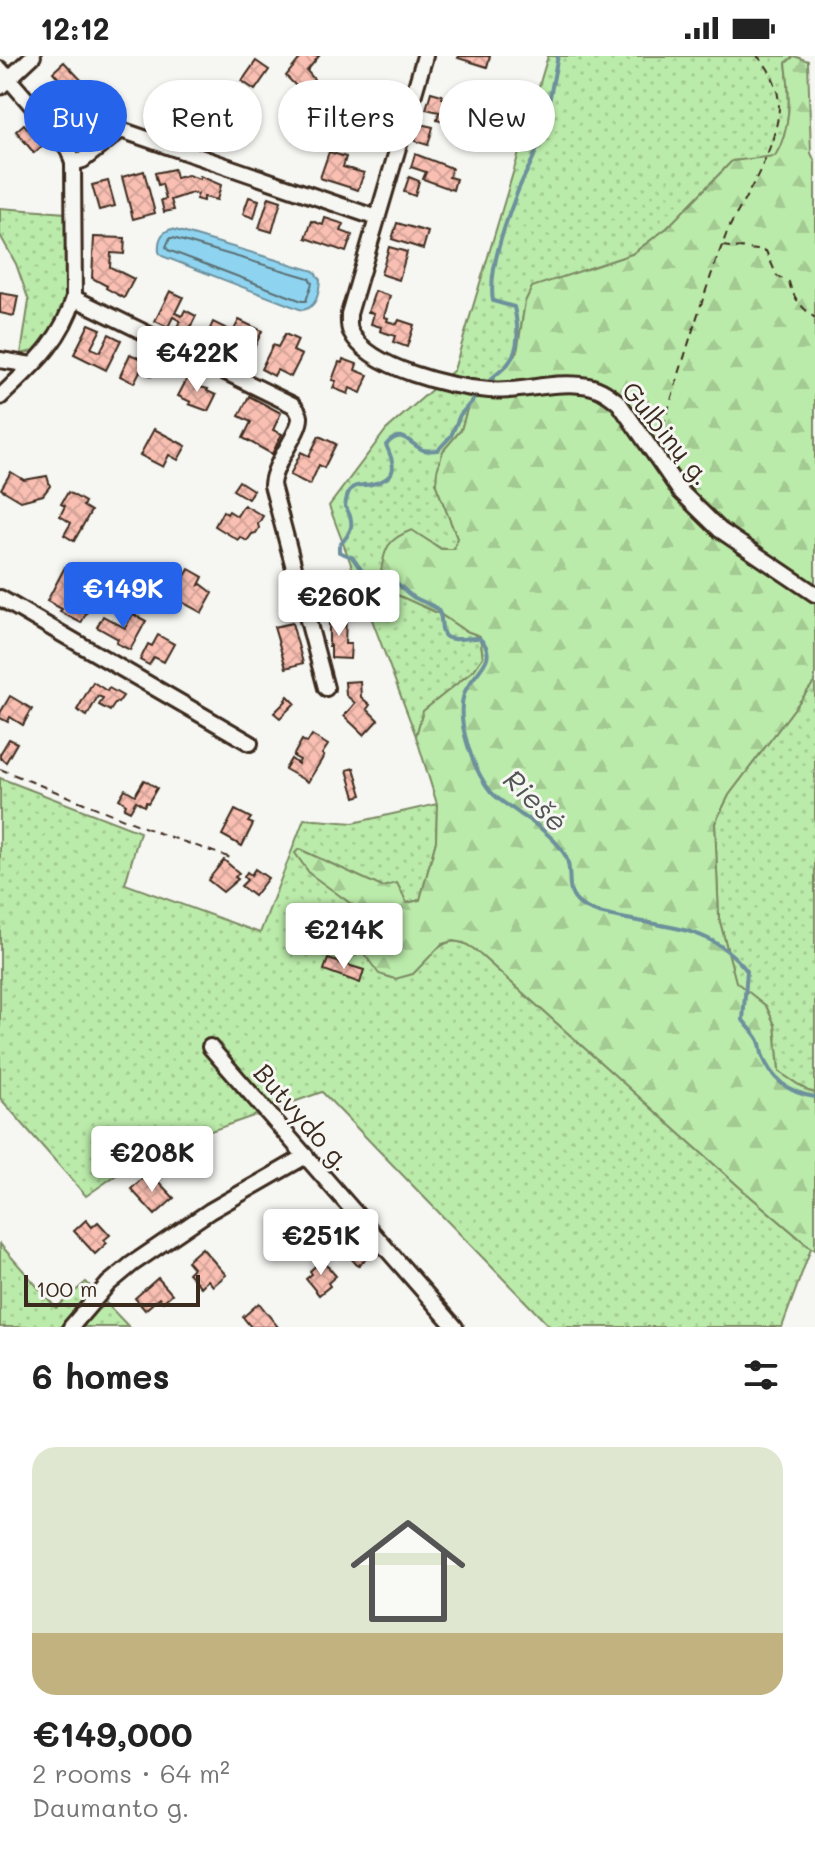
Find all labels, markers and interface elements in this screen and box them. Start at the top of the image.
text: 12:12 [40,8,110,48]
chip: Buy [24,80,127,152]
chip: Rent [143,80,262,152]
chip: Filters [278,80,423,152]
chip: New [439,80,555,152]
pin: €422K [141,326,253,394]
text: €422K [155,335,239,369]
street label: Gulbinų g. [615,374,719,492]
pin: €149K [67,562,179,630]
pin: €260K [283,570,395,638]
text: €149K [82,571,164,605]
text: €260K [296,579,382,613]
water label: Riešė [496,761,576,839]
pin: €214K [288,903,400,971]
text: €214K [304,912,384,946]
street label: Butvydo g. [247,1056,359,1178]
pin: €208K [96,1126,208,1194]
text: €208K [109,1135,195,1169]
pin: €251K [265,1209,377,1277]
text: €251K [281,1218,361,1252]
scale bar [24,1271,200,1307]
text: 100 m [36,1274,98,1303]
text: 6 homes [32,1353,170,1398]
icon: filters [739,1353,783,1397]
icon: home [336,1499,480,1643]
text: €149,000 [32,1711,193,1756]
text: 2 rooms · 64 m² [32,1756,230,1790]
text: Daumanto g. [32,1790,190,1824]

